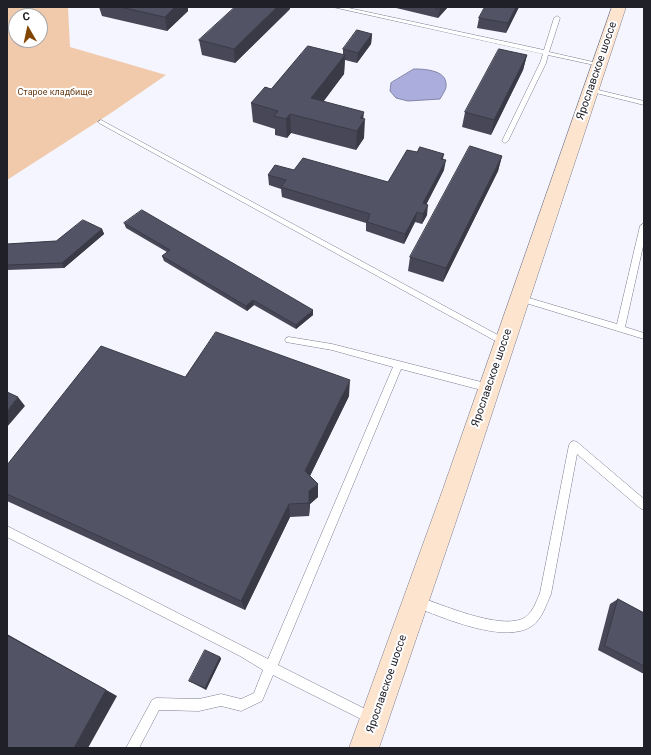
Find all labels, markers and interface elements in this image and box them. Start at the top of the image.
north arrow [8,8,48,48]
text: С [22,10,31,24]
street label: Ярославское шоссе [574,20,620,122]
park label: Старое кладбище [18,88,92,98]
street label: Ярославское шоссе [469,327,515,429]
street label: Ярославское шоссе [364,633,410,735]

